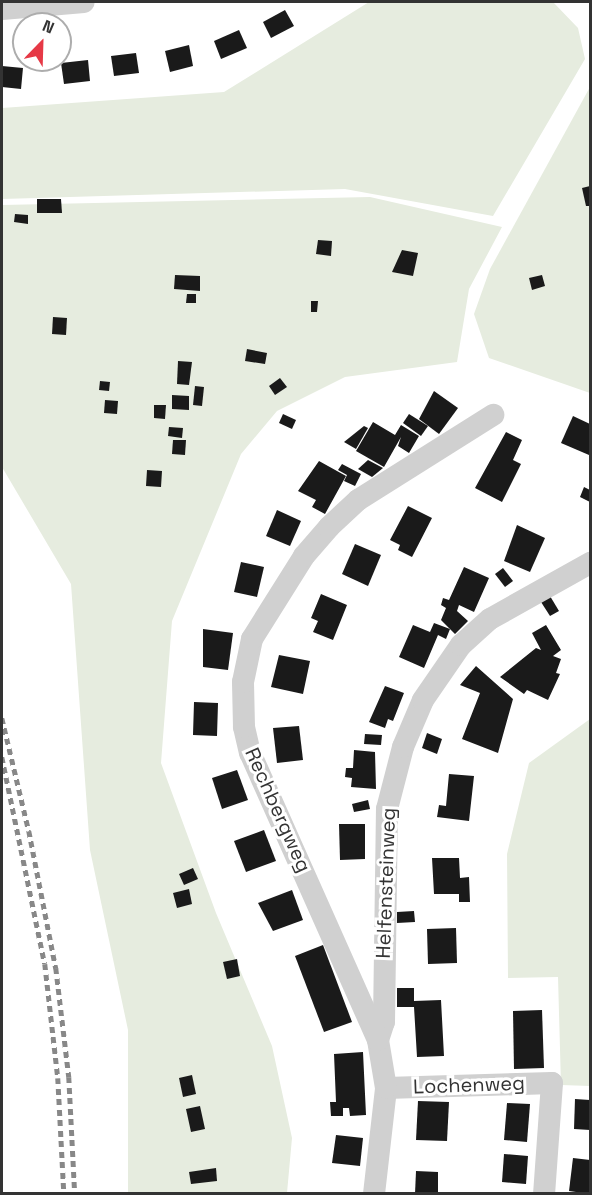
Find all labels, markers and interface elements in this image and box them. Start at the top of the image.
north arrow [12,12,72,72]
text: N [39,15,57,39]
street label: Rechbergweg [240,744,316,876]
street label: Helfensteinweg [371,807,401,959]
street label: Lochenweg [413,1071,525,1099]

